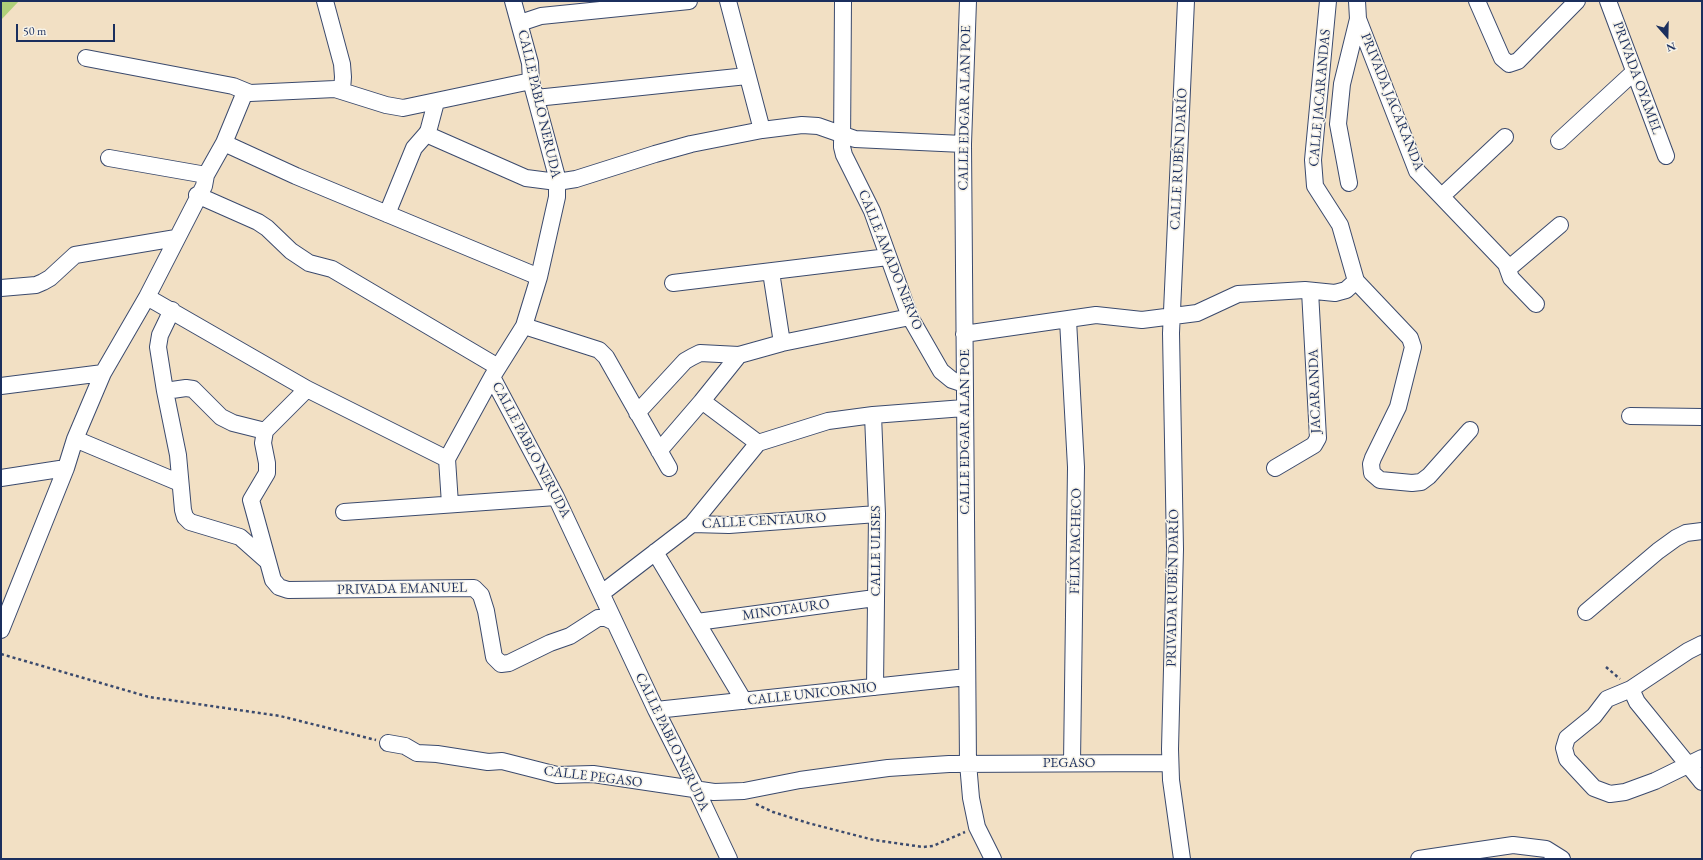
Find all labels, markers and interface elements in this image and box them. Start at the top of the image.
scale bar [18,16,117,42]
north arrow [1647,16,1687,56]
street label: PRIVADA OYAMEL [1609,19,1665,137]
text: 50 m [23,23,46,39]
street label: CALLE EDGAR ALAN POE [955,25,975,191]
street label: CALLE PABLO NERUDA [514,28,564,180]
street label: CALLE JACARANDAS [1306,29,1334,167]
street label: PRIVADA JACARANDA [1357,31,1427,173]
text: N [1665,39,1678,55]
street label: CALLE RUBÉN DARÍO [1167,88,1191,230]
street label: CALLE AMADO NERVO [854,187,926,333]
street label: JACARANDA [1305,348,1325,434]
street label: CALLE EDGAR ALAN POE [957,349,973,515]
street label: CALLE PABLO NERUDA [488,379,574,521]
street label: FÉLIX PACHECO [1067,488,1085,594]
street label: CALLE ULISES [868,506,884,596]
street label: CALLE CENTAURO [701,509,827,533]
street label: PRIVADA RUBÉN DARÍO [1163,509,1183,667]
street label: PRIVADA EMANUEL [337,579,467,599]
street label: MINOTAURO [741,596,831,624]
street label: CALLE PABLO NERUDA [631,670,713,814]
street label: CALLE UNICORNIO [746,679,878,709]
street label: PEGASO [1043,755,1095,771]
street label: CALLE PEGASO [543,763,643,791]

